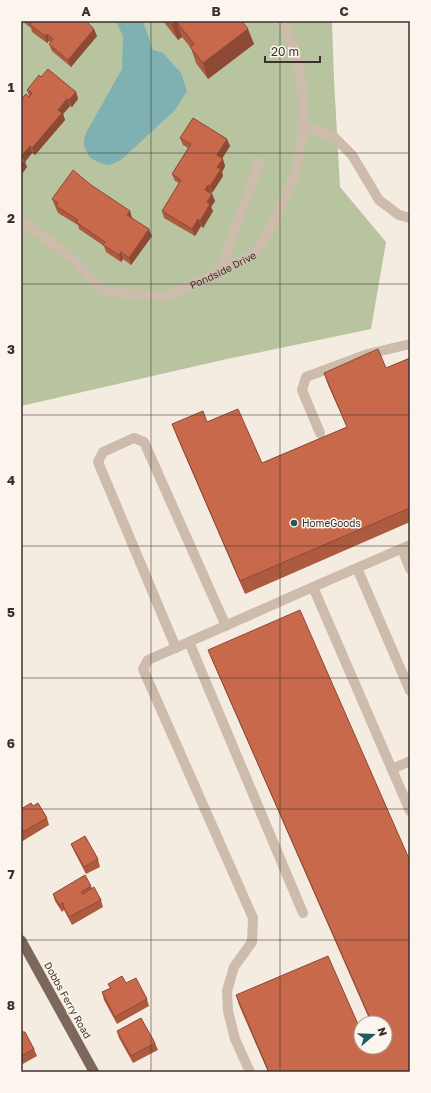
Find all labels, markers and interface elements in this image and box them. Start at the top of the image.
text: A [81,3,91,19]
text: B [211,3,221,19]
text: C [339,3,349,19]
scale bar [265,38,320,64]
text: 20 m [271,44,299,59]
text: 1 [8,79,15,95]
text: 2 [7,210,15,226]
street label: Pondside Drive [188,249,258,291]
text: 3 [7,341,15,357]
text: 4 [7,472,15,488]
place label: HomeGoods [302,517,361,529]
marker: HomeGoods [289,518,299,528]
text: 5 [7,604,15,620]
text: 6 [7,735,15,751]
text: 7 [7,866,15,882]
street label: Dobbs Ferry Road [42,960,94,1040]
text: 8 [7,997,15,1013]
north arrow [353,1015,393,1055]
text: N [375,1026,390,1038]

